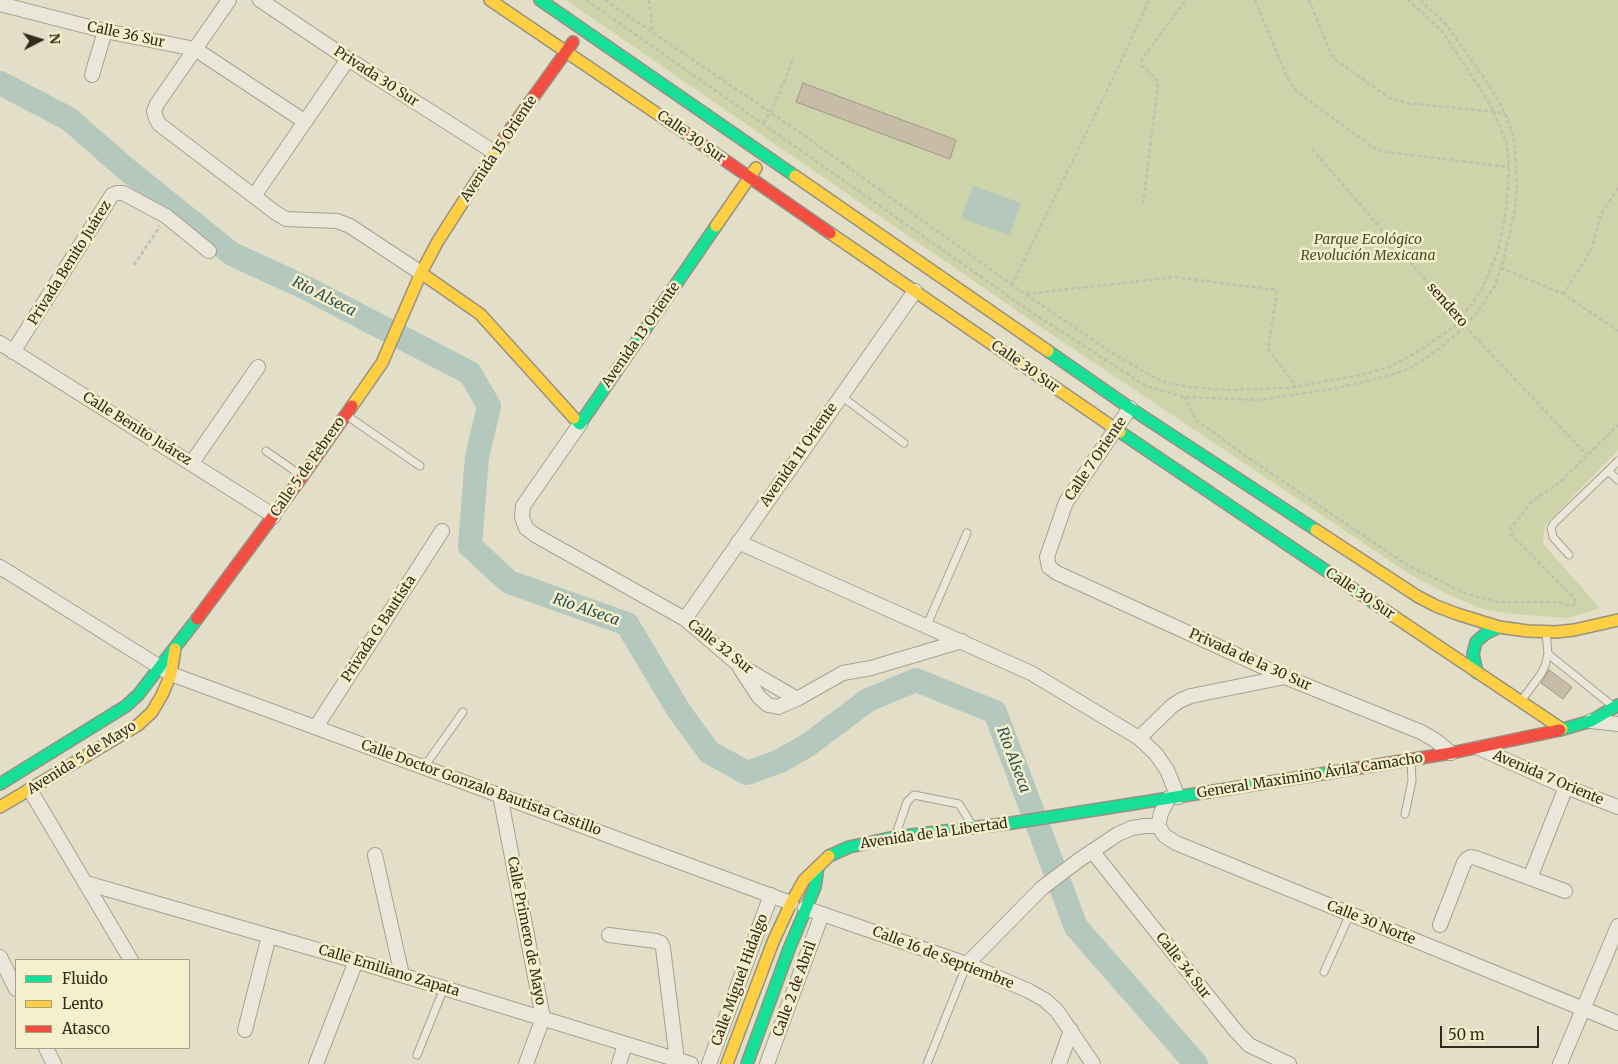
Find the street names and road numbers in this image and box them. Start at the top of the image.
street label: Calle 36 Sur [86,19,166,51]
street label: Privada 30 Sur [330,43,422,111]
street label: Avenida 15 Oriente [457,93,541,205]
street label: Calle 30 Sur [654,107,728,167]
street label: Privada Benito Juárez [25,198,115,328]
street label: Avenida 13 Oriente [598,279,684,391]
street label: sendero [1423,279,1471,331]
street label: Calle 30 Sur [988,337,1062,397]
street label: Calle Benito Juárez [79,389,195,469]
street label: Avenida 11 Oriente [757,400,841,510]
street label: Calle 5 de Febrero [267,414,349,520]
street label: Calle 7 Oriente [1062,414,1130,504]
street label: Calle 30 Sur [1322,565,1398,623]
street label: Privada G Bautista [338,573,420,685]
street label: Calle 32 Sur [684,616,756,678]
street label: Privada de la 30 Sur [1186,625,1314,695]
street label: Avenida 5 de Mayo [24,718,140,798]
street label: Calle Doctor Gonzalo Bautista Castillo [359,737,603,839]
street label: Avenida 7 Oriente [1490,747,1606,809]
street label: General Maximino Ávila Camacho [1196,750,1424,802]
street label: Avenida de la Libertad [859,815,1009,853]
street label: Calle Primero de Mayo [503,855,549,1007]
street label: Calle 30 Norte [1324,898,1418,948]
street label: Calle Miguel Hidalgo [708,912,772,1048]
street label: Calle 16 de Septiembre [870,923,1016,993]
street label: Calle 34 Sur [1152,930,1214,1002]
street label: Calle 2 de Abril [770,939,820,1039]
street label: Calle Emiliano Zapata [317,942,461,1000]

